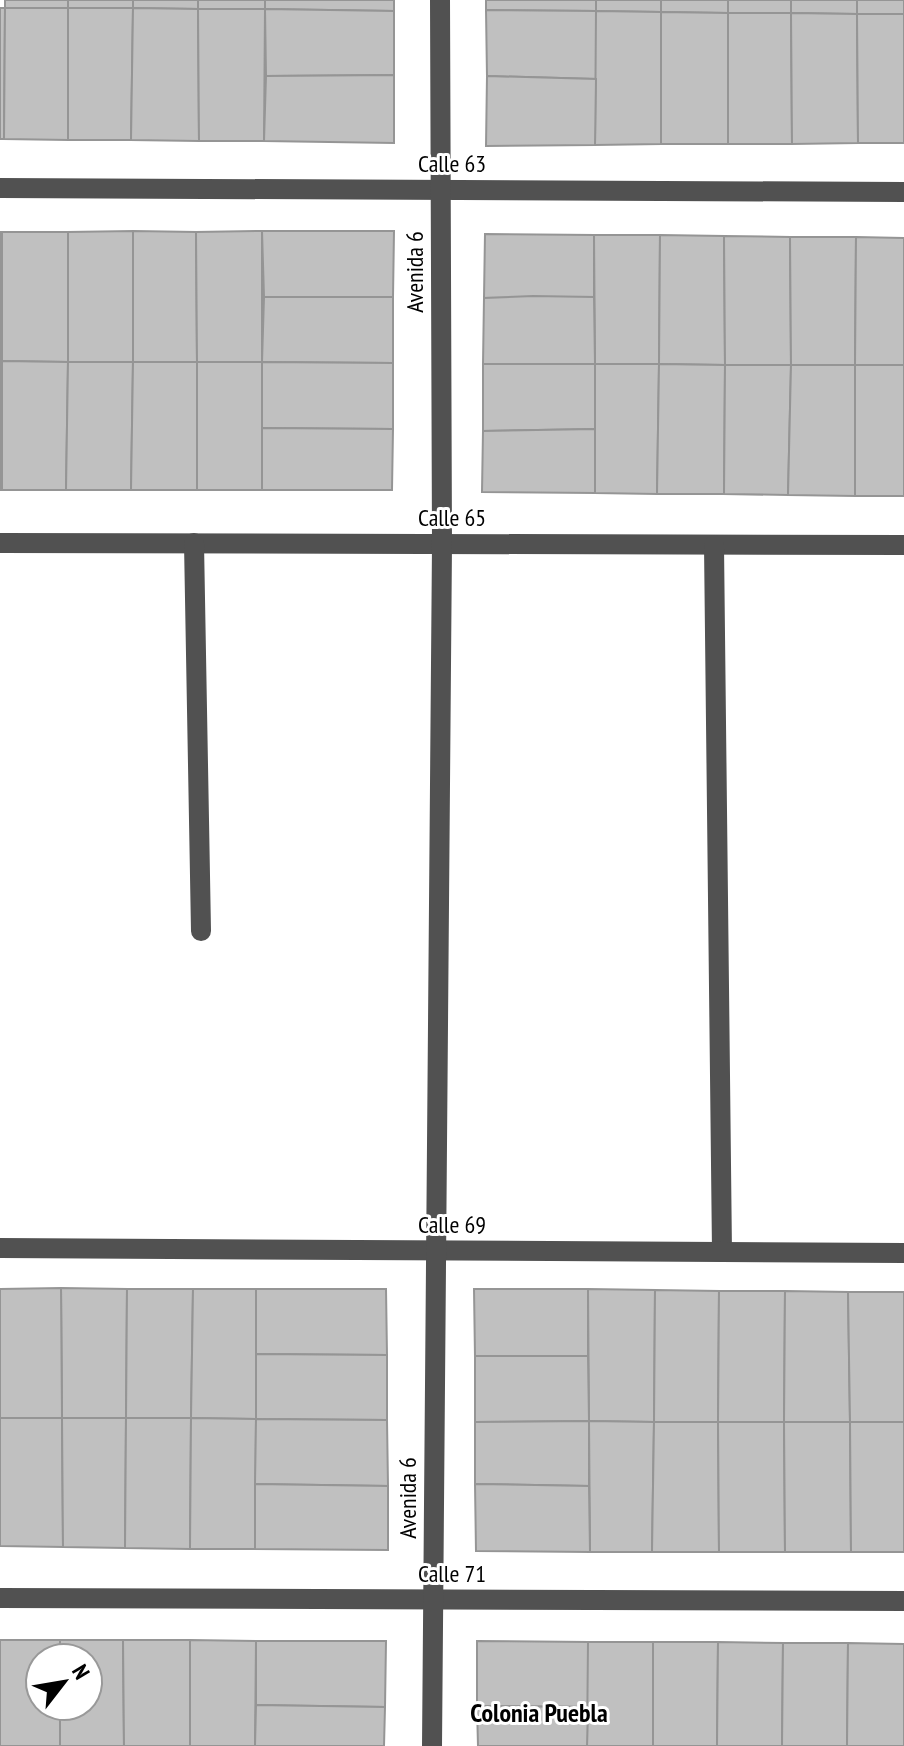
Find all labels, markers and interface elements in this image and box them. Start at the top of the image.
street label: Calle 63 [418,148,486,179]
street label: Avenida 6 [399,231,430,313]
street label: Calle 65 [418,502,486,533]
street label: Calle 69 [418,1209,486,1240]
street label: Avenida 6 [392,1457,423,1539]
street label: Calle 71 [418,1558,486,1589]
north arrow [24,1642,104,1722]
text: N [66,1659,96,1684]
district label: Colonia Puebla [470,1696,608,1729]

